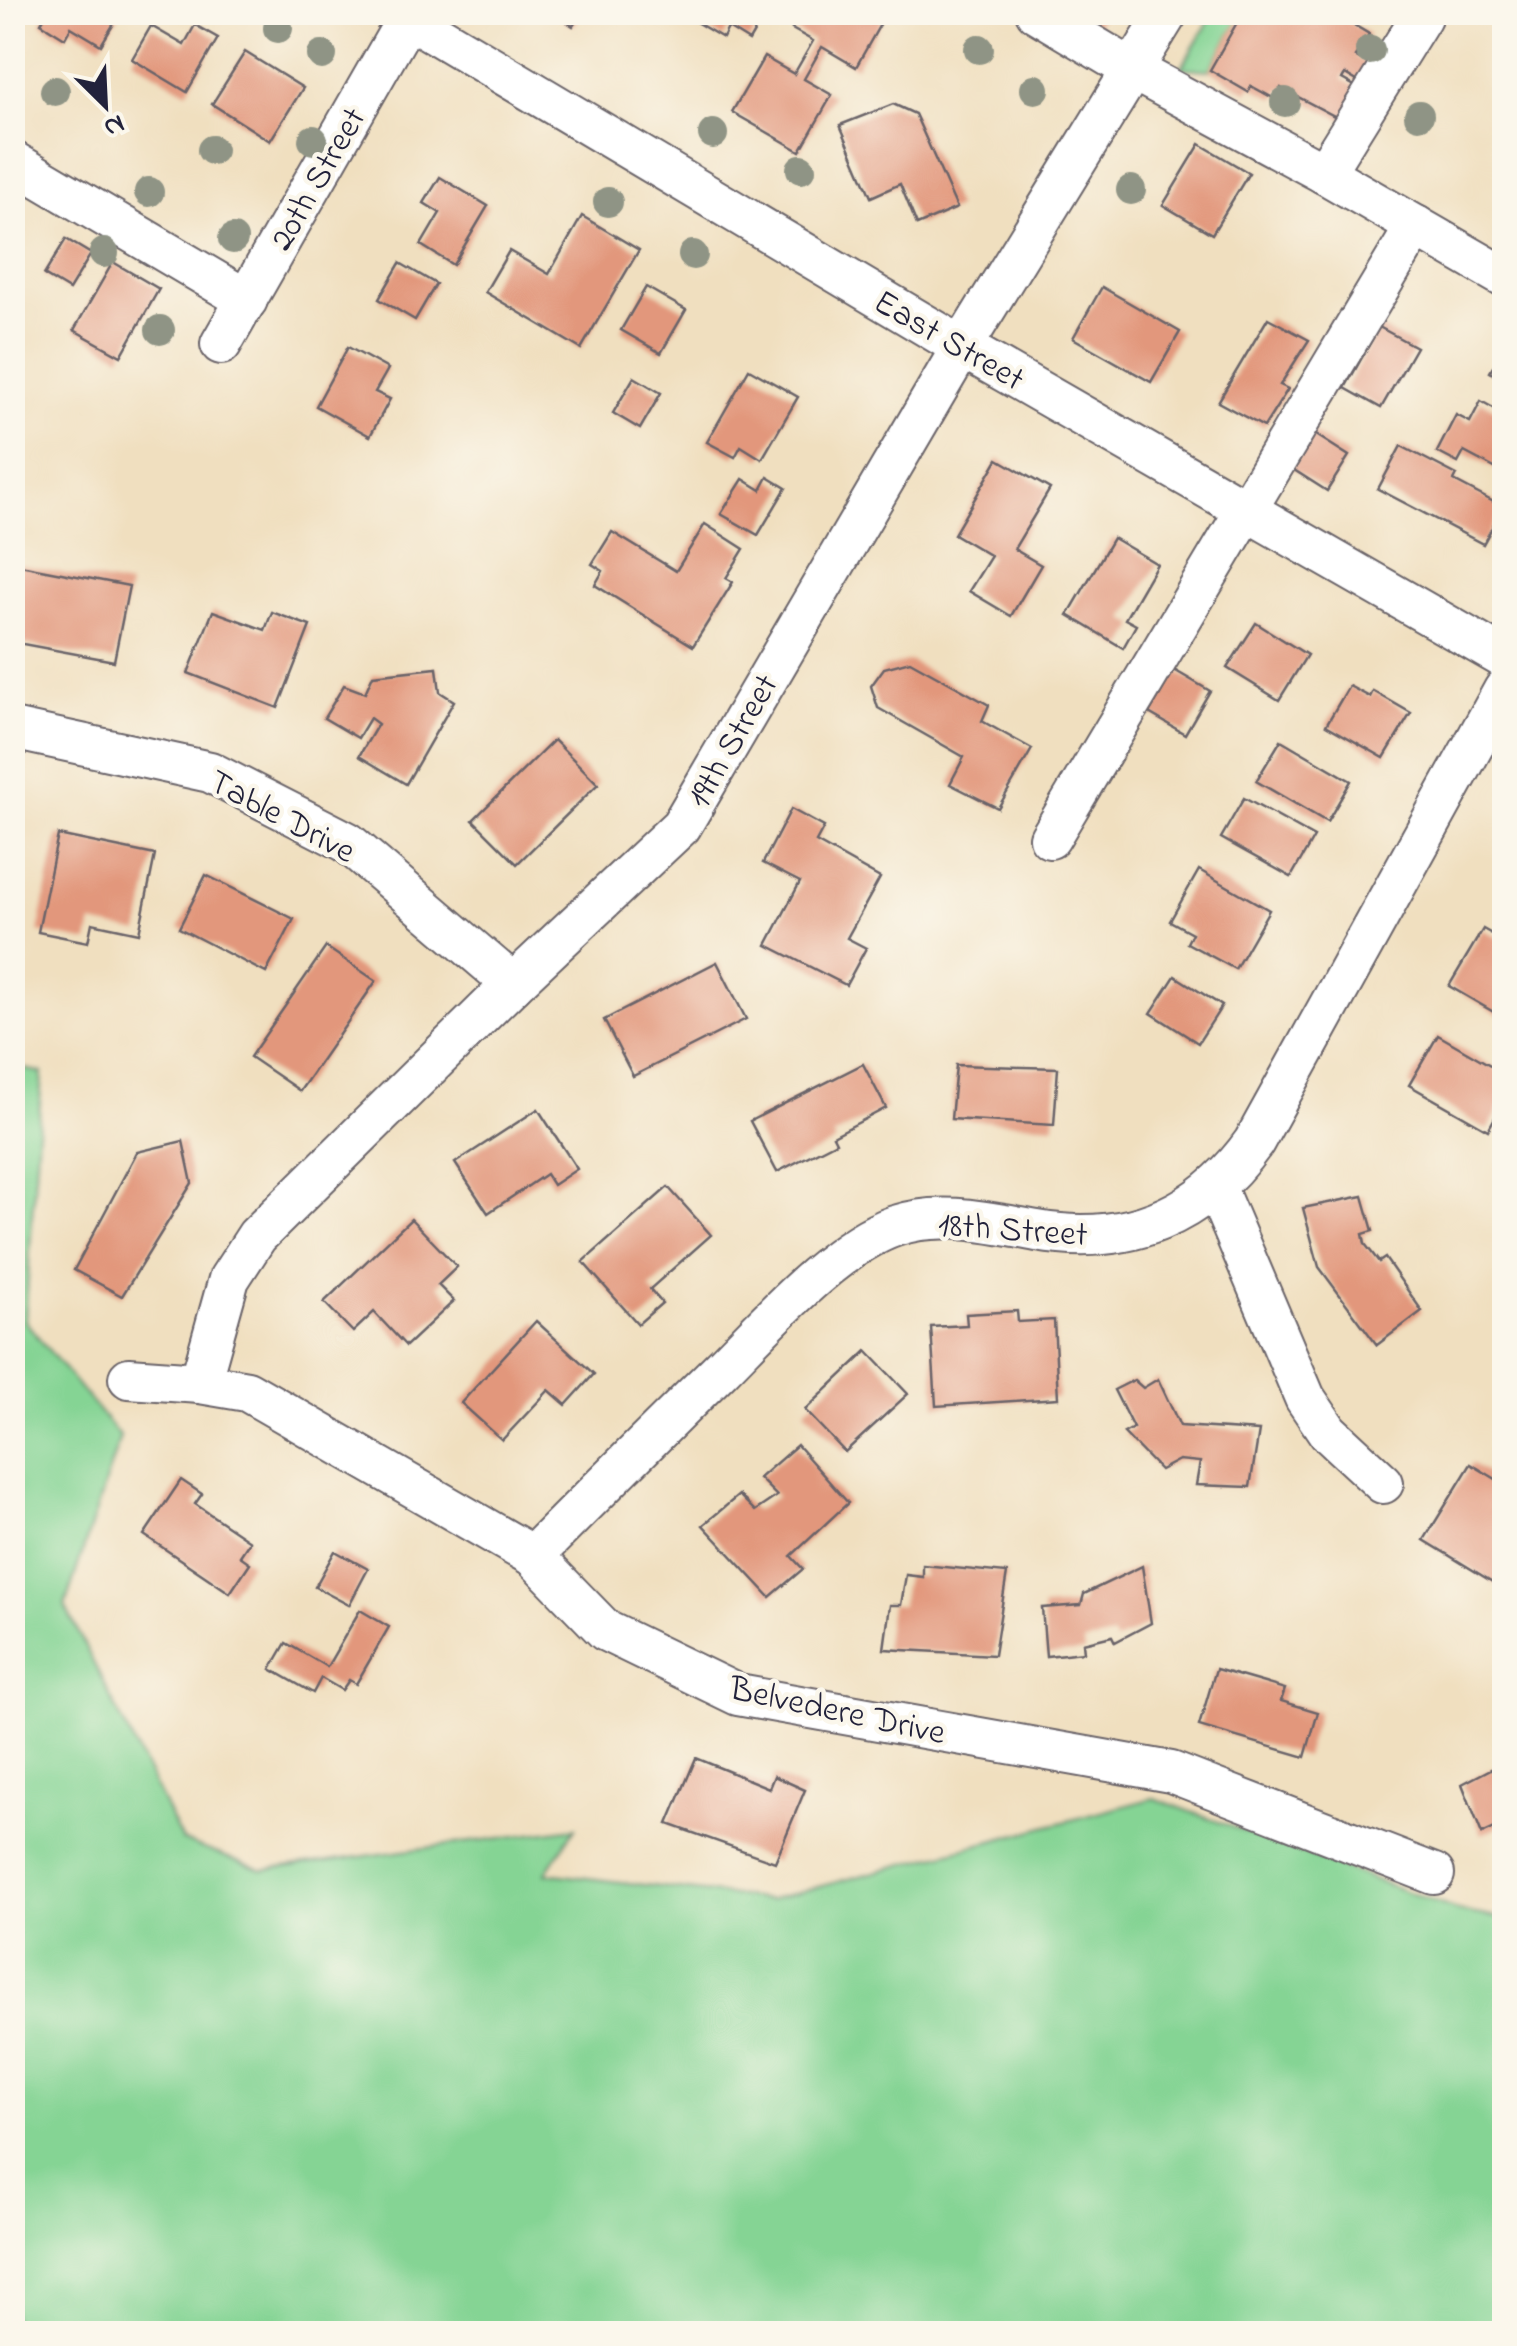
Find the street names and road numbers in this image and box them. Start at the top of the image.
street label: 20th Street [257,98,381,261]
street label: East Street [863,278,1033,406]
street label: 19th Street [675,665,793,818]
street label: Table Drive [199,758,364,878]
street label: 18th Street [936,1201,1089,1262]
street label: Belvedere Drive [724,1664,950,1760]

